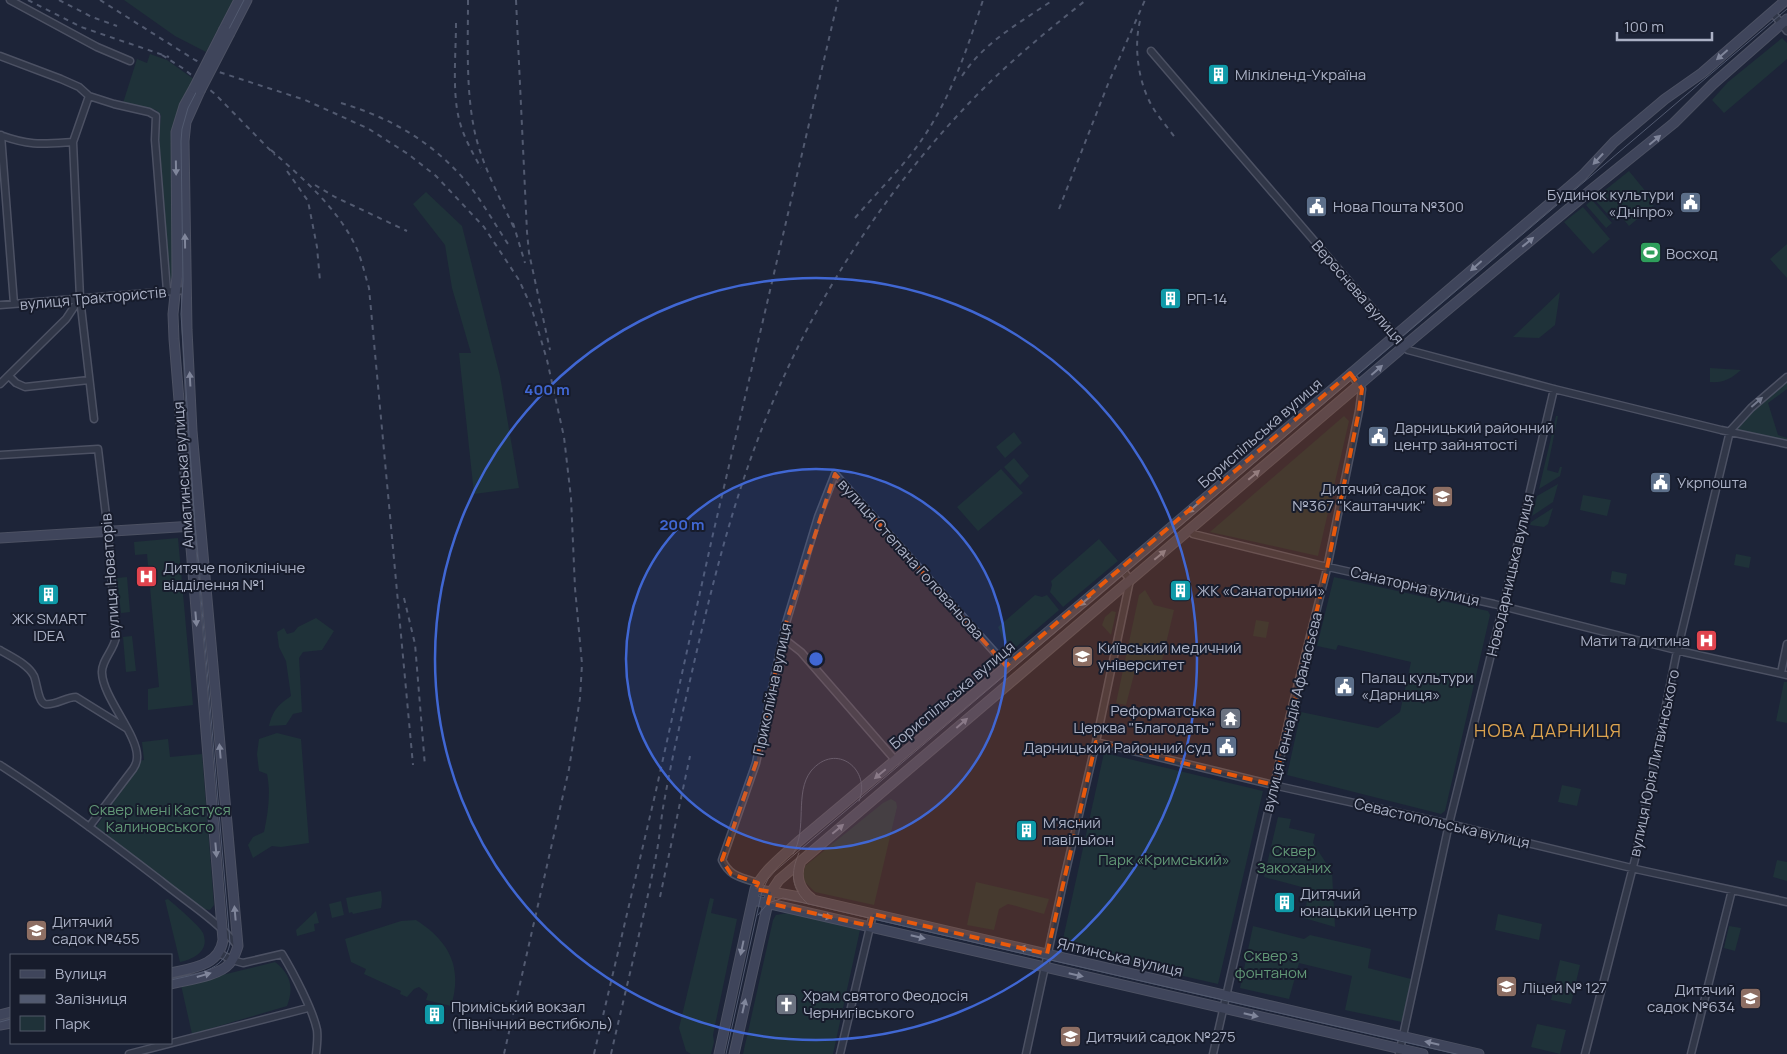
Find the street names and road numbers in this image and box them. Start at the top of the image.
street label: Вереснева вулиця [1307,236,1409,348]
street label: вулиця Трактористів [19,281,167,315]
street label: Бориспільська вулиця [1194,373,1326,493]
street label: Алматинська вулиця [167,401,199,549]
street label: вулиця Степана Голованьова [833,474,989,644]
street label: Новодарницька вулиця [1481,492,1539,658]
street label: вулиця Новаторів [95,513,125,639]
street label: Санаторна вулиця [1348,561,1482,611]
street label: вулиця Геннадія Афанасьєва [1257,610,1327,814]
street label: Приколійна вулиця [748,621,796,757]
street label: Бориспільська вулиця [885,636,1019,754]
street label: вулиця Юрія Литвинського [1624,667,1684,859]
street label: Севастопольська вулиця [1352,793,1532,853]
street label: Ялтинська вулиця [1055,932,1185,982]

